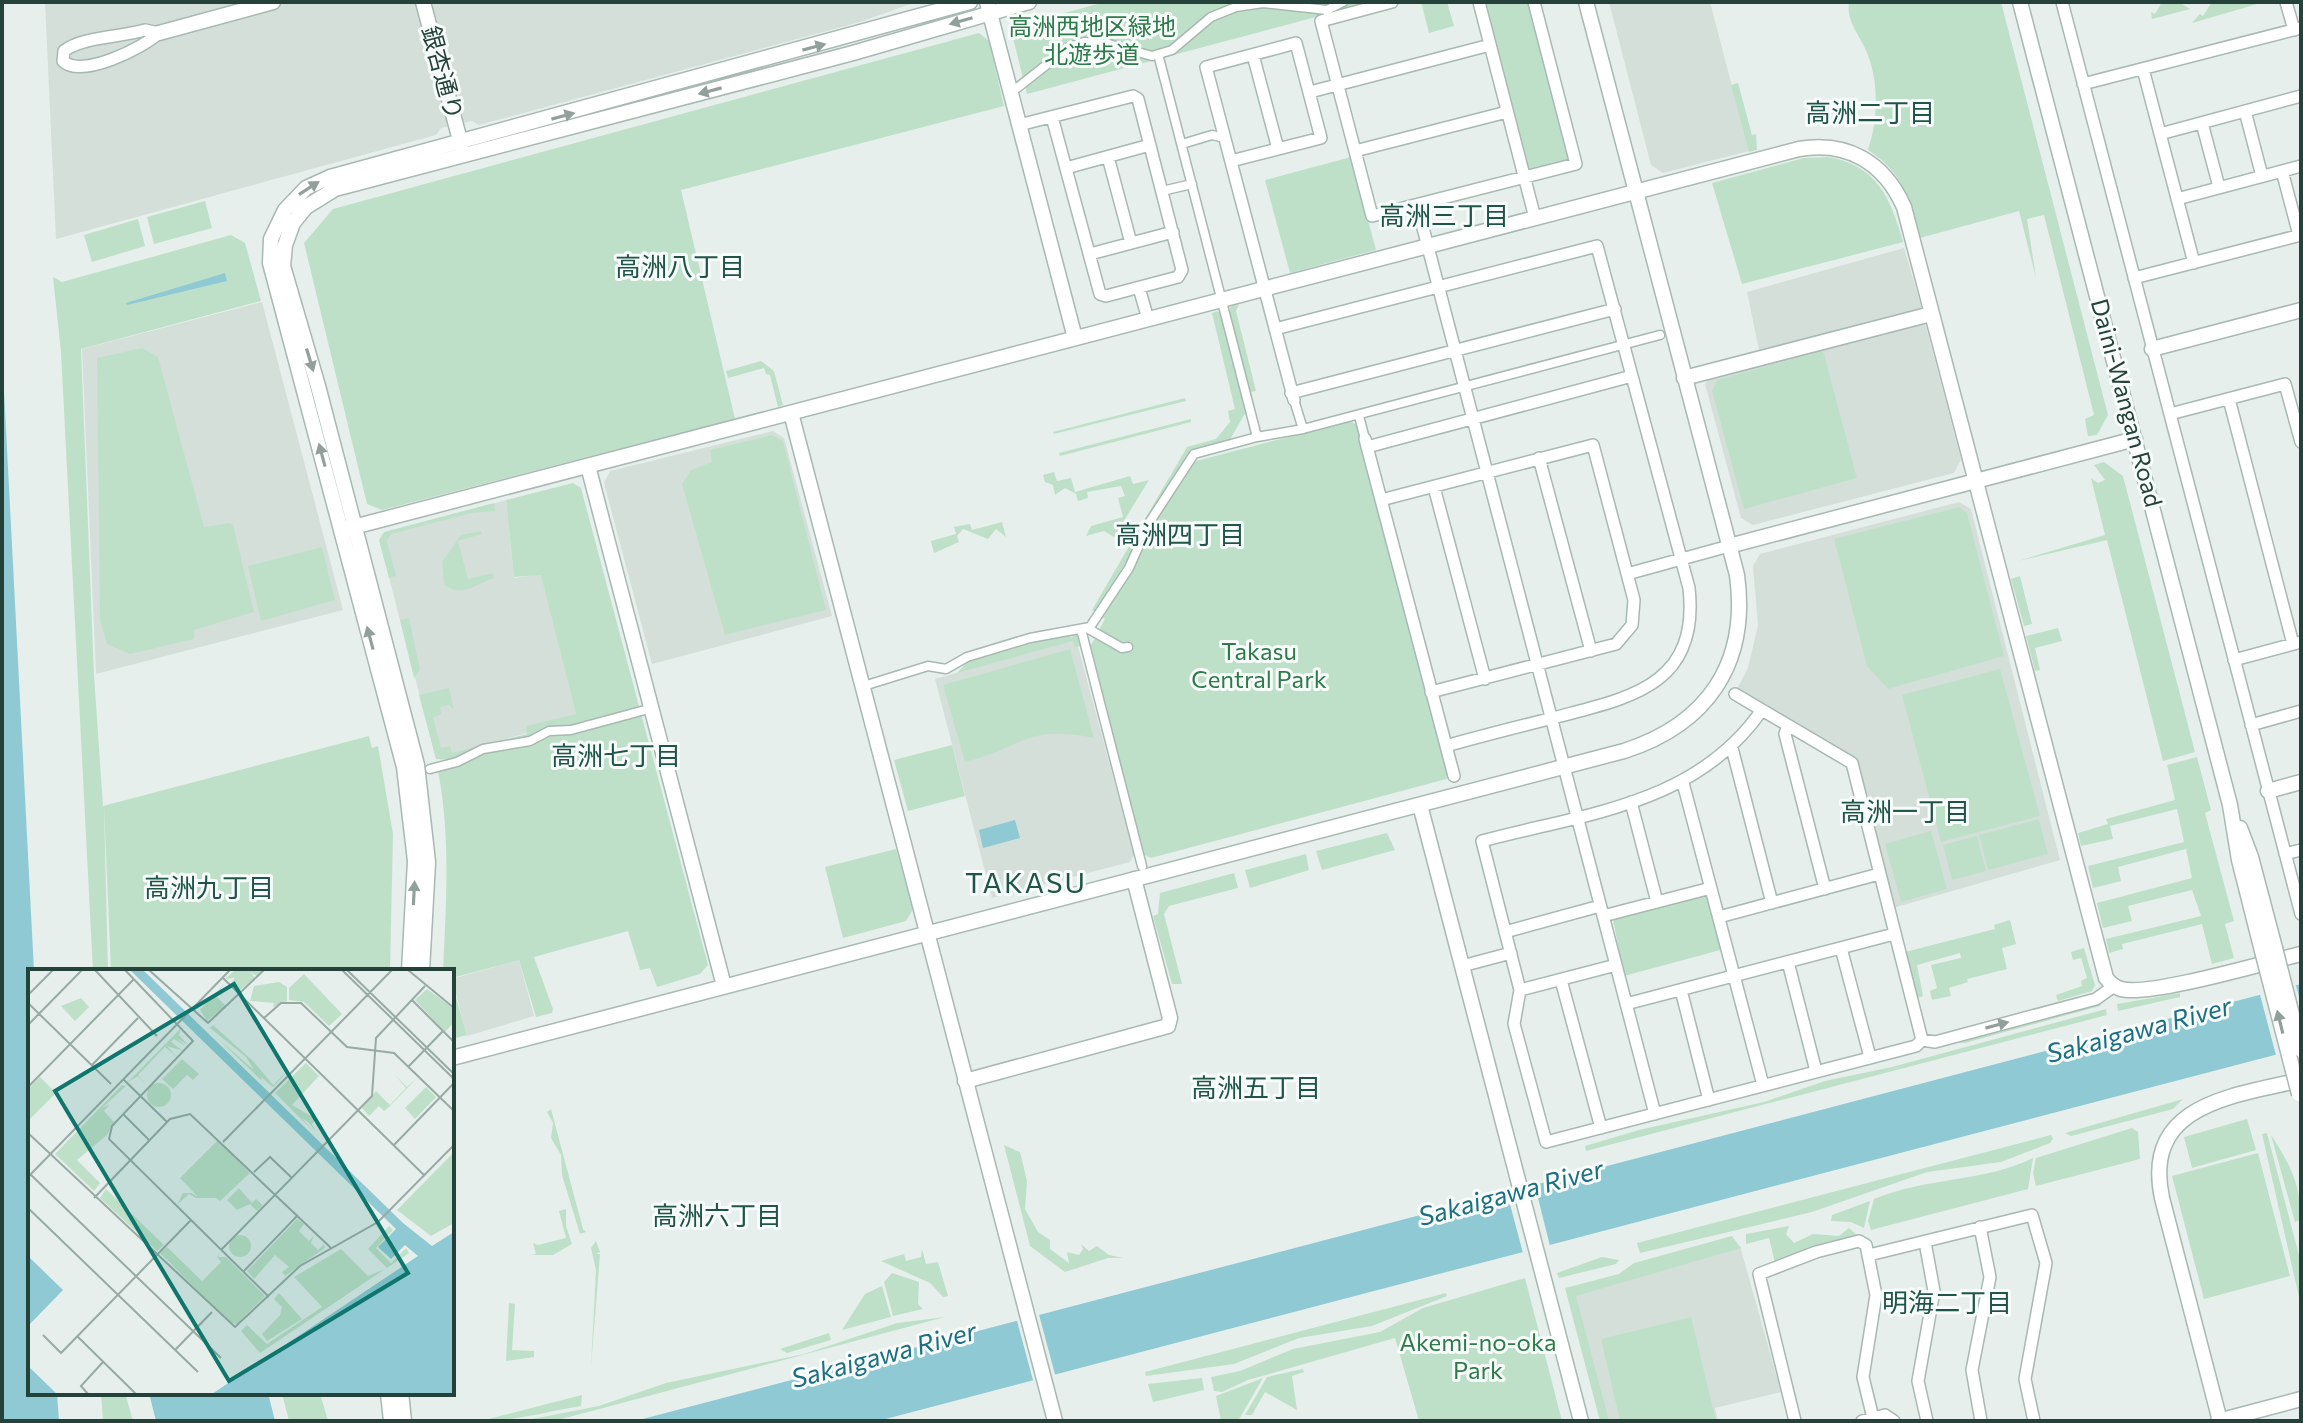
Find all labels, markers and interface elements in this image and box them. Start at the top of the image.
park label: 高洲西地区緑地 北遊歩道 [1008,11,1176,68]
one-way arrow [949,15,973,28]
street label: 銀杏通り [417,22,470,123]
one-way arrow [801,40,826,52]
one-way arrow [697,85,722,97]
district label: 高洲二丁目 [1805,96,1935,127]
one-way arrow [552,109,576,122]
one-way arrow [298,181,319,196]
district label: 高洲三丁目 [1379,199,1509,230]
district label: 高洲八丁目 [615,250,745,281]
street label: Daini-Wangan Road [2086,295,2169,510]
one-way arrow [304,349,317,373]
one-way arrow [316,442,328,467]
district label: 高洲四丁目 [1115,518,1245,549]
one-way arrow [364,626,376,651]
park label: Takasu Central Park [1191,636,1327,693]
district label: 高洲七丁目 [551,739,681,770]
district label: 高洲一丁目 [1840,795,1970,826]
district label: TAKASU [965,865,1087,899]
district label: 高洲九丁目 [144,871,274,902]
one-way arrow [408,880,421,905]
inset map [28,969,454,1395]
water label: Sakaigawa River [2043,989,2236,1068]
one-way arrow [2274,1010,2286,1035]
one-way arrow [1985,1019,2010,1031]
district label: 高洲五丁目 [1191,1071,1321,1102]
water label: Sakaigawa River [1415,1152,1608,1231]
district label: 高洲六丁目 [652,1199,782,1230]
district label: 明海二丁目 [1882,1286,2012,1317]
water label: Sakaigawa River [788,1314,981,1393]
park label: Akemi-no-oka Park [1399,1327,1557,1384]

